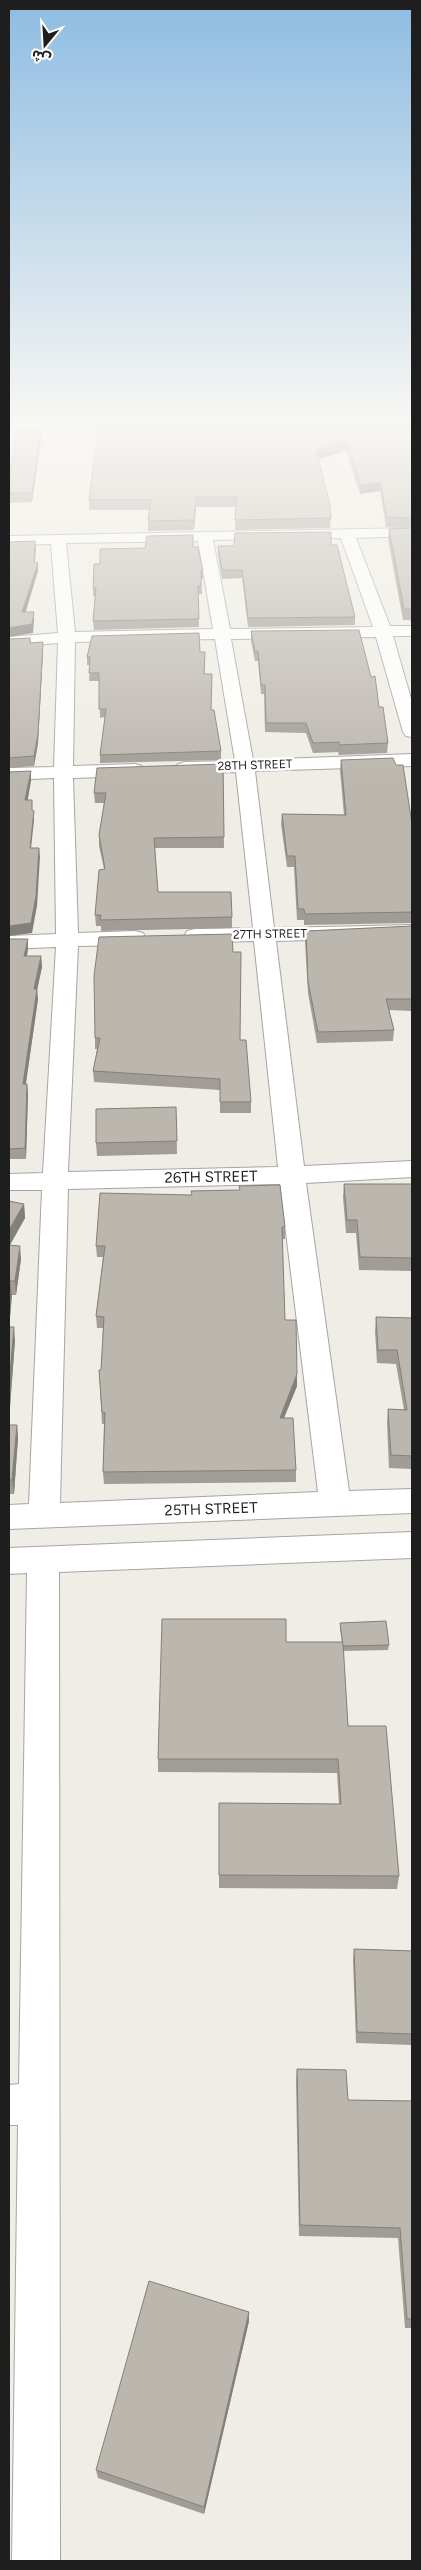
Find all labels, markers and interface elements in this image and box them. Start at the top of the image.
north arrow [20,20,70,70]
text: ش [29,46,53,68]
street label: 28TH STREET [217,757,293,773]
street label: 27TH STREET [233,926,308,942]
street label: 26TH STREET [164,1167,258,1187]
street label: 25TH STREET [164,1498,259,1520]

